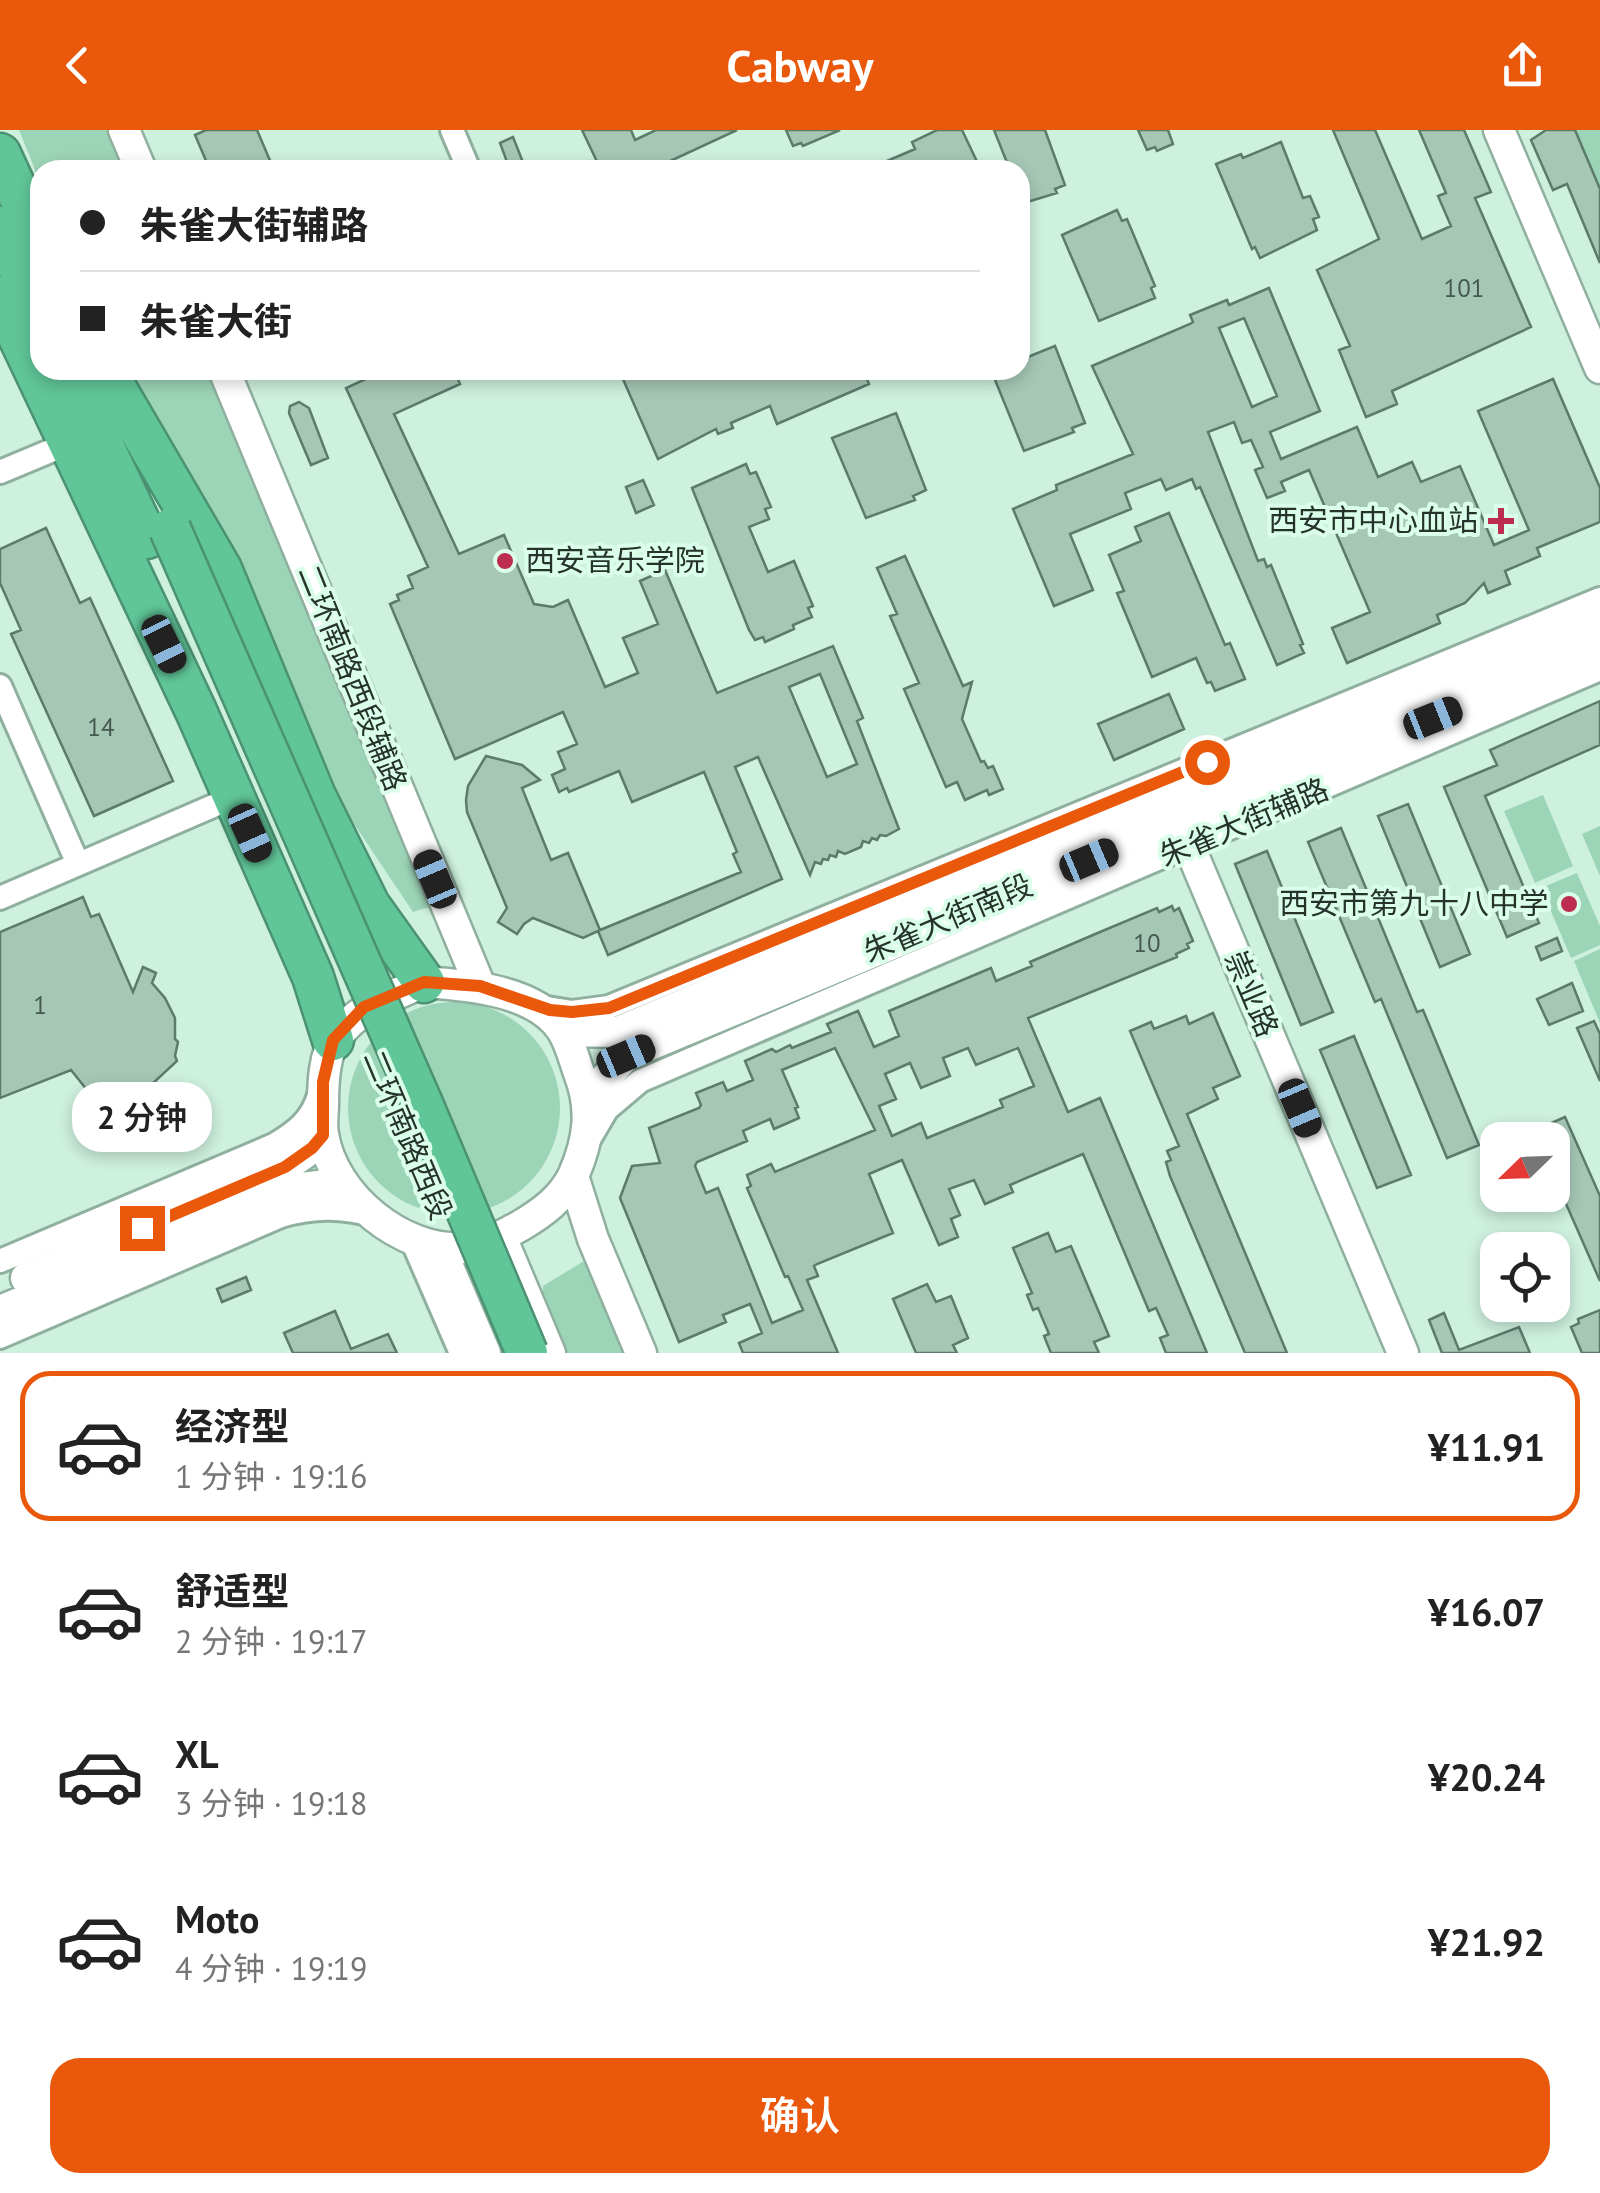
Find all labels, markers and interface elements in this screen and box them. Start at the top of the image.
text: Cabway [727,36,873,94]
icon: back [50,38,105,93]
icon: share [1495,38,1550,93]
text: 朱雀大街辅路 [140,200,368,249]
house number: 101 [1444,272,1484,304]
text: 朱雀大街 [140,296,292,345]
place label: 西安市中心血站 [1268,500,1478,539]
marker: 西安市中心血站 [1488,508,1514,534]
place label: 西安音乐学院 [525,540,705,579]
marker: 西安音乐学院 [494,550,516,572]
street label: 二环南路西段辅路 [290,559,416,796]
car [137,610,191,678]
car [1400,693,1466,743]
house number: 14 [87,711,115,743]
route start [1185,740,1230,785]
street label: 朱雀大街辅路 [1153,769,1334,875]
car [224,799,276,867]
car [1056,834,1122,886]
car [409,846,461,912]
street label: 朱雀大街南段 [857,865,1038,971]
place label: 西安市第九十八中学 [1279,883,1549,922]
marker: 西安市第九十八中学 [1558,893,1580,915]
house number: 10 [1133,927,1161,959]
street label: 崇业路 [1217,944,1288,1042]
house number: 1 [33,989,47,1021]
car [593,1030,659,1082]
street label: 二环南路西段 [355,1044,461,1225]
car [1274,1075,1326,1141]
callout: 2 分钟 [72,1083,212,1153]
text: 2 分钟 [97,1096,187,1138]
north arrow [1480,1122,1570,1212]
map controls [1480,1122,1570,1322]
route end [120,1206,165,1251]
button: locate [1480,1232,1570,1322]
icon: car [55,1401,145,1491]
text: 经济型 [175,1401,289,1450]
text: ¥11.91 [1428,1422,1545,1471]
text: 1 分钟 · 19:16 [175,1455,367,1497]
icon: car [55,1566,145,1656]
text: 舒适型 [175,1566,289,1615]
text: ¥16.07 [1428,1587,1545,1636]
text: 2 分钟 · 19:17 [175,1620,367,1662]
text: XL [175,1729,219,1778]
icon: car [55,1731,145,1821]
text: ¥20.24 [1428,1752,1545,1801]
text: 3 分钟 · 19:18 [175,1782,367,1824]
text: Moto [175,1894,259,1943]
icon: car [55,1896,145,1986]
text: ¥21.92 [1428,1917,1545,1966]
text: 4 分钟 · 19:19 [175,1947,367,1989]
button: 确认 [50,2058,1550,2173]

